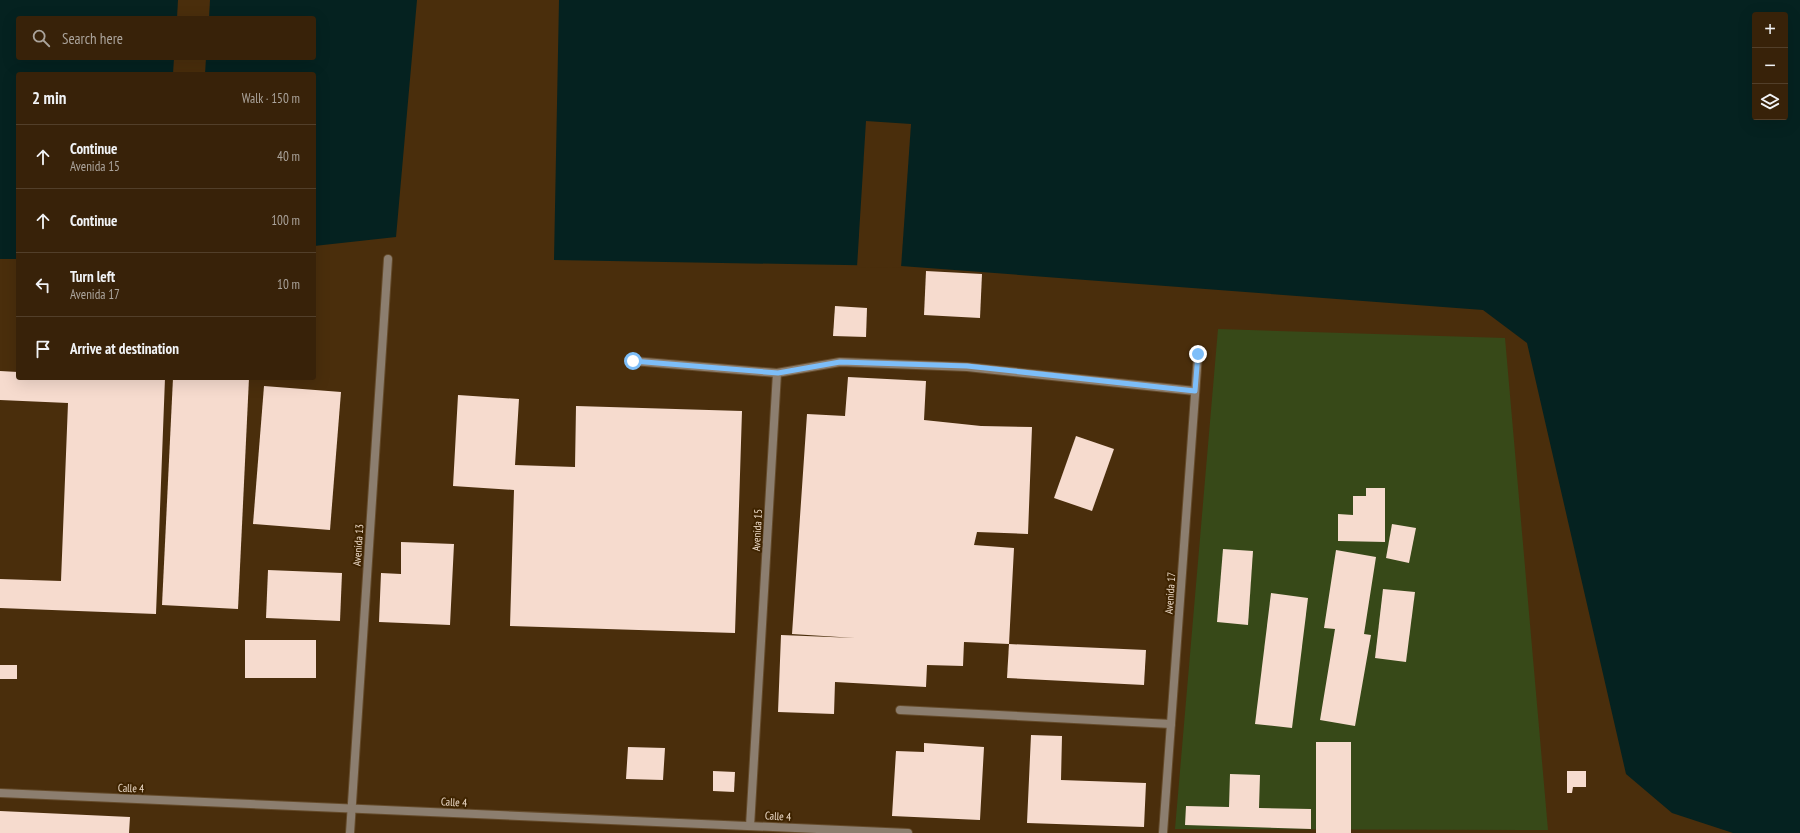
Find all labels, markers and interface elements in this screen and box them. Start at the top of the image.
map controls [1752,12,1788,120]
button: + [1752,12,1788,48]
search box [16,16,316,60]
icon: search [30,27,52,49]
text: Search here [62,29,123,48]
button: − [1752,48,1788,84]
button: layers [1752,84,1788,120]
text: 2 min [32,87,66,109]
text: Walk · 150 m [242,90,300,107]
text: Continue [70,139,117,158]
icon: ahead [32,146,54,168]
text: 40 m [277,148,300,165]
text: Avenida 15 [70,158,120,175]
icon: ahead [32,210,54,232]
text: Continue [70,211,117,230]
text: 100 m [271,212,300,229]
text: Turn left [70,267,115,286]
icon: left [32,274,54,296]
text: 10 m [277,276,300,293]
text: Avenida 17 [70,286,120,303]
icon: arrive [32,338,54,360]
text: Arrive at destination [70,339,179,358]
route end [1189,345,1207,363]
route start [624,352,642,370]
street label: Avenida 15 [749,508,765,551]
street label: Avenida 13 [350,523,366,567]
street label: Avenida 17 [1162,571,1178,615]
street label: Calle 4 [118,781,144,795]
street label: Calle 4 [441,794,468,810]
street label: Calle 4 [765,808,792,824]

